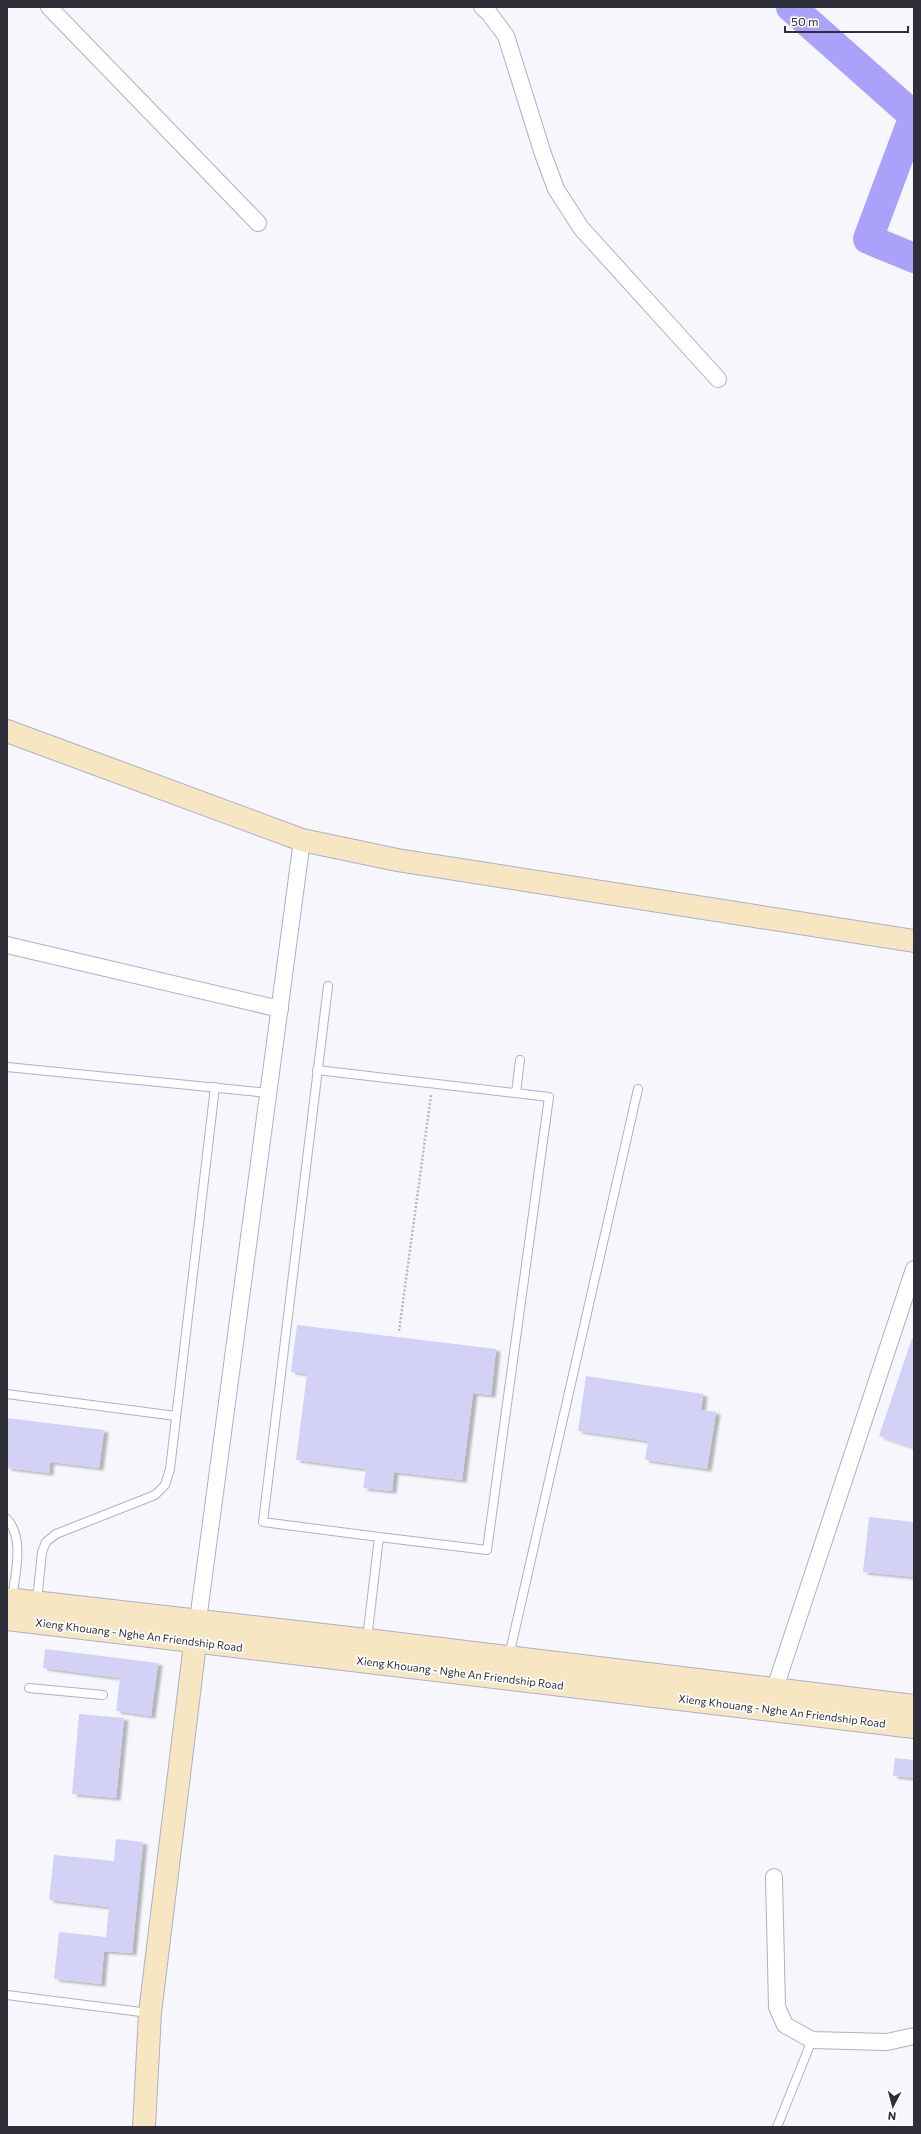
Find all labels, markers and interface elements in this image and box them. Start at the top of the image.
scale bar [785,8,908,34]
text: 50 m [791,14,819,28]
street label: Xieng Khouang - Nghe An Friendship Road [35,1615,243,1654]
street label: Xieng Khouang - Nghe An Friendship Road [356,1653,564,1692]
street label: Xieng Khouang - Nghe An Friendship Road [678,1691,886,1730]
north arrow [873,2086,913,2126]
text: N [887,2110,897,2123]

